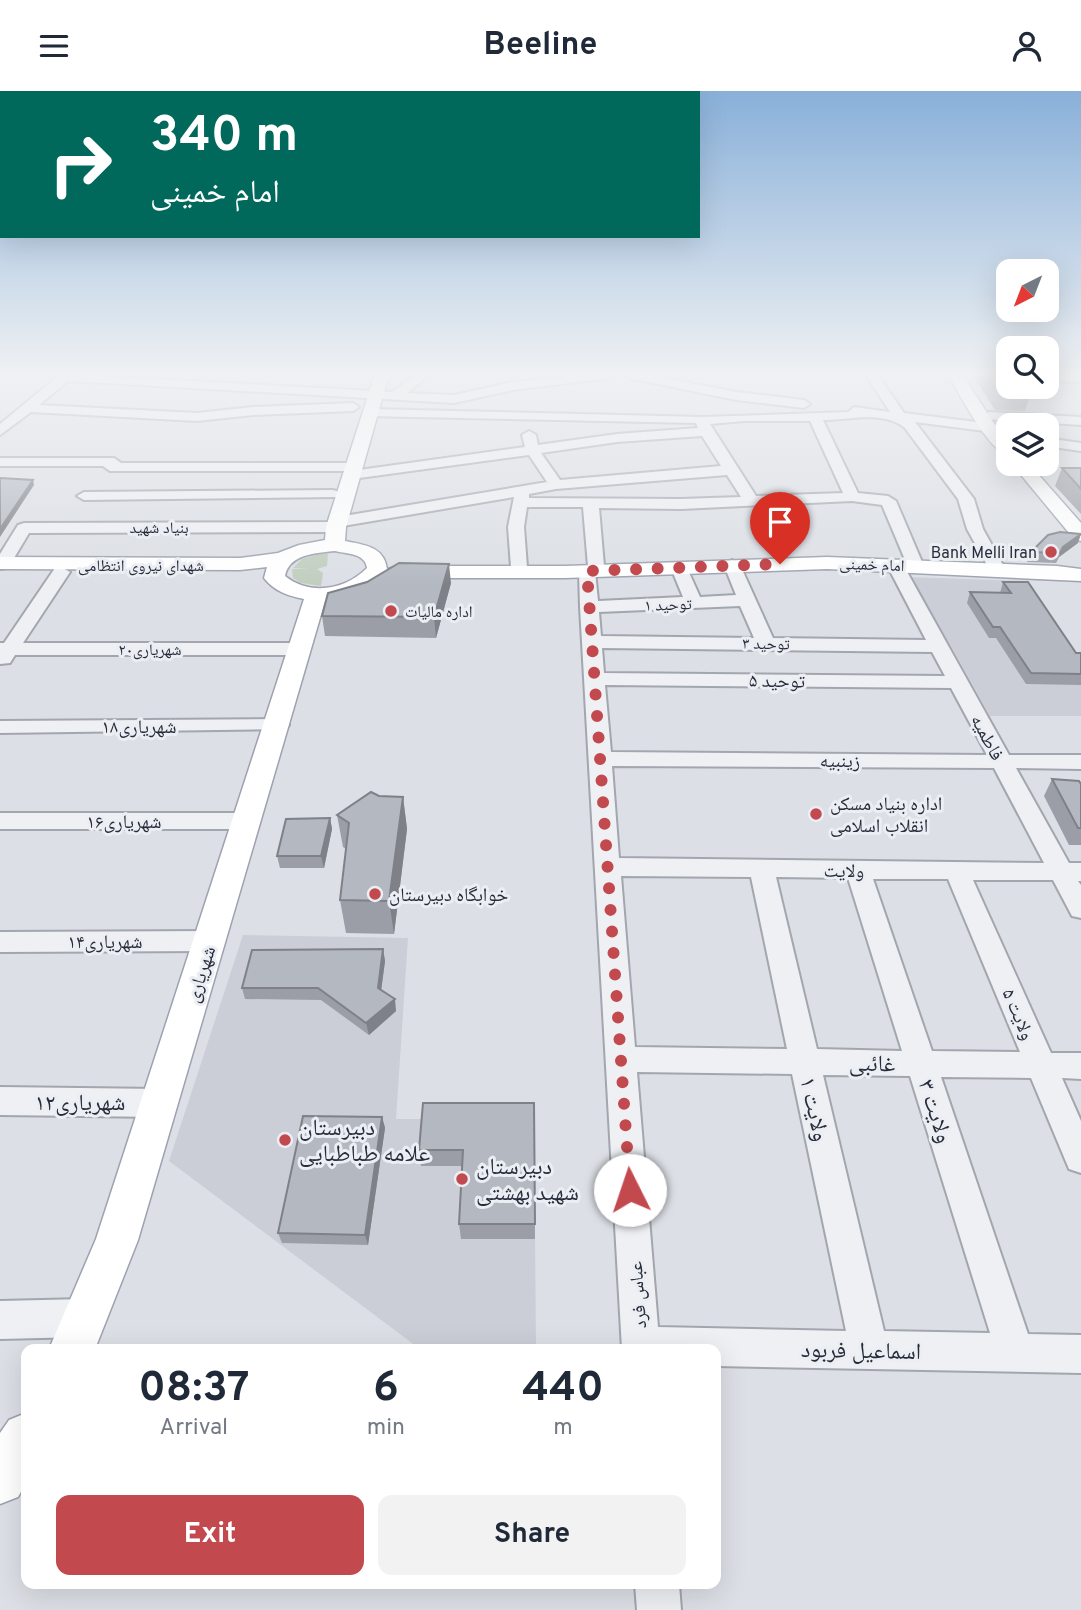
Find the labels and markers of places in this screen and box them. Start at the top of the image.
pin [750,492,810,564]
place label: Bank Melli Iran [931,544,1037,564]
marker: Bank Melli Iran [1043,544,1059,560]
marker: اداره مالیات [383,603,399,619]
place label: اداره مالیات [405,603,473,623]
place label: اداره بنیاد مسکن انقلاب اسلامی [830,793,942,839]
marker: اداره بنیاد مسکن انقلاب اسلامی [808,806,824,822]
place label: خوابگاه دبیرستان [389,884,508,908]
marker: خوابگاه دبیرستان [367,886,383,902]
place label: دبیرستان علامه طباطبایی [299,1115,430,1170]
marker: دبیرستان علامه طباطبایی [277,1132,293,1148]
place label: دبیرستان شهید بهشتی [476,1154,579,1209]
marker: دبیرستان شهید بهشتی [454,1171,470,1187]

